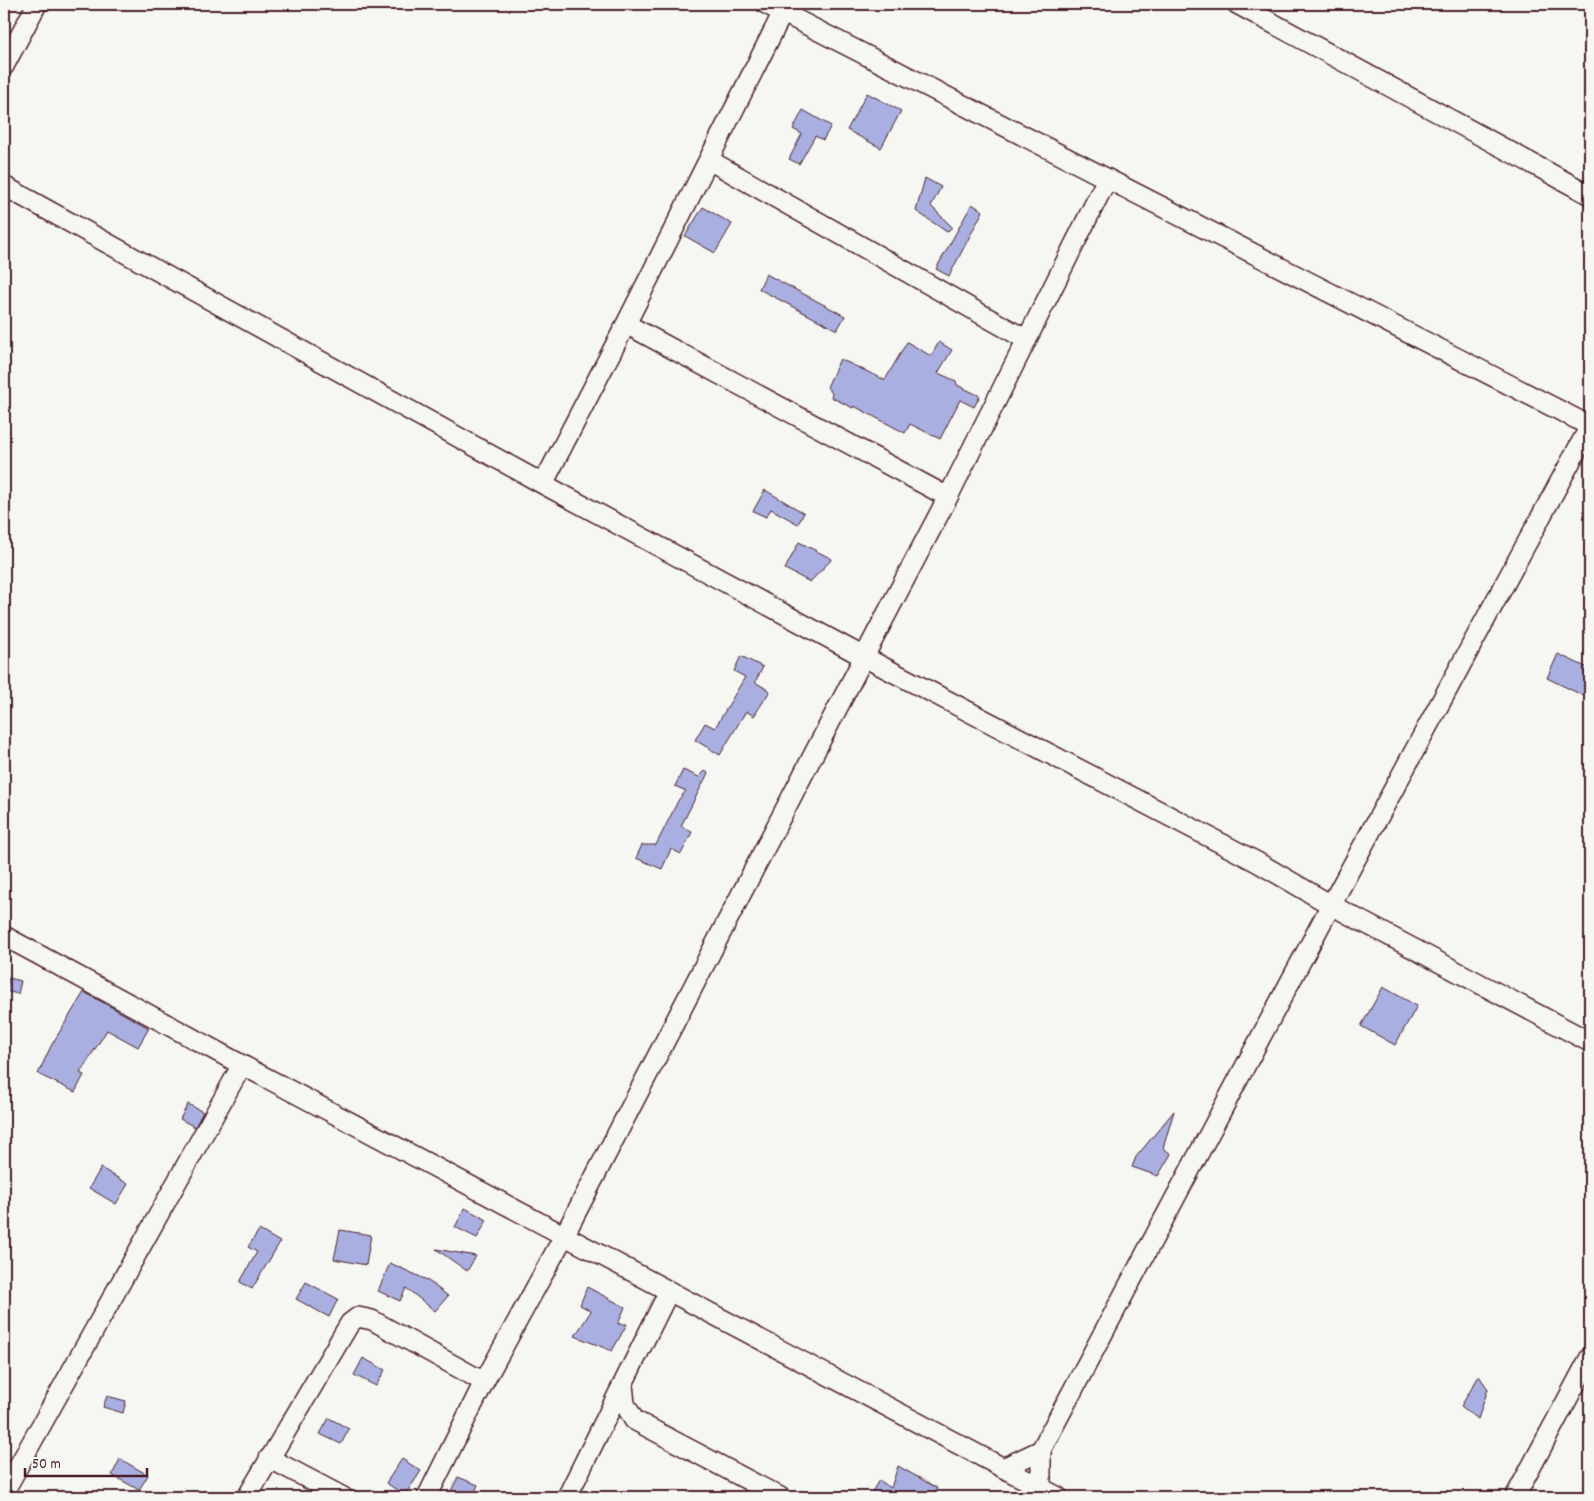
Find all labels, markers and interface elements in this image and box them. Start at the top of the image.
scale bar [25,1446,148,1478]
text: 50 m [32,1454,61,1476]

